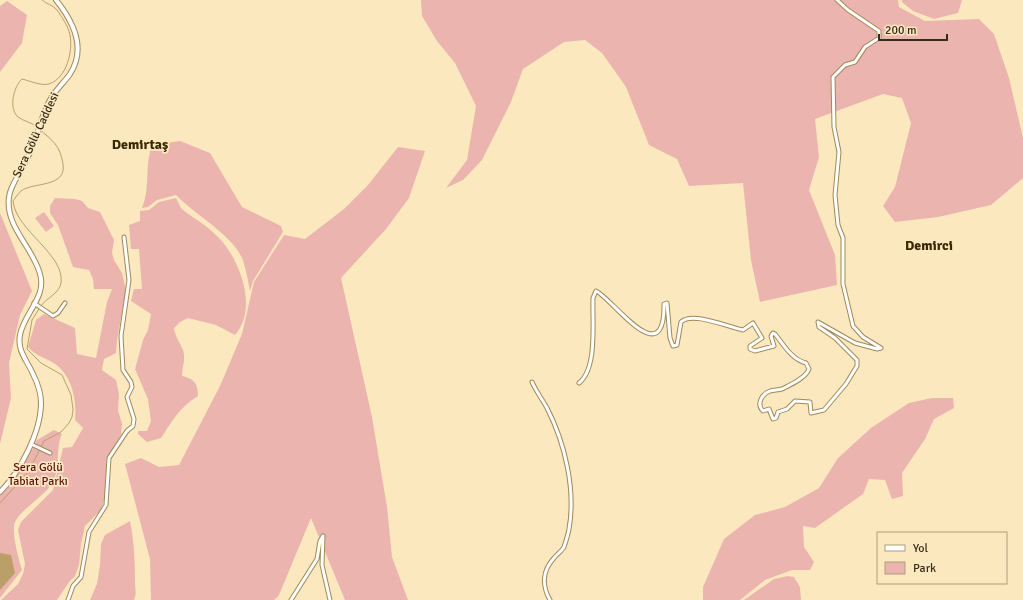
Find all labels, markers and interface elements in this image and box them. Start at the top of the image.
scale bar [879,16,947,42]
text: 200 m [885,23,917,38]
street label: Sera Gölü Caddesi [10,90,62,180]
district label: Demirtaş [112,136,168,153]
district label: Demirci [905,237,953,254]
park label: Sera Gölü Tabiat Parkı [8,460,68,489]
legend [877,532,1007,584]
text: Yol [913,541,929,556]
text: Park [913,561,936,576]

